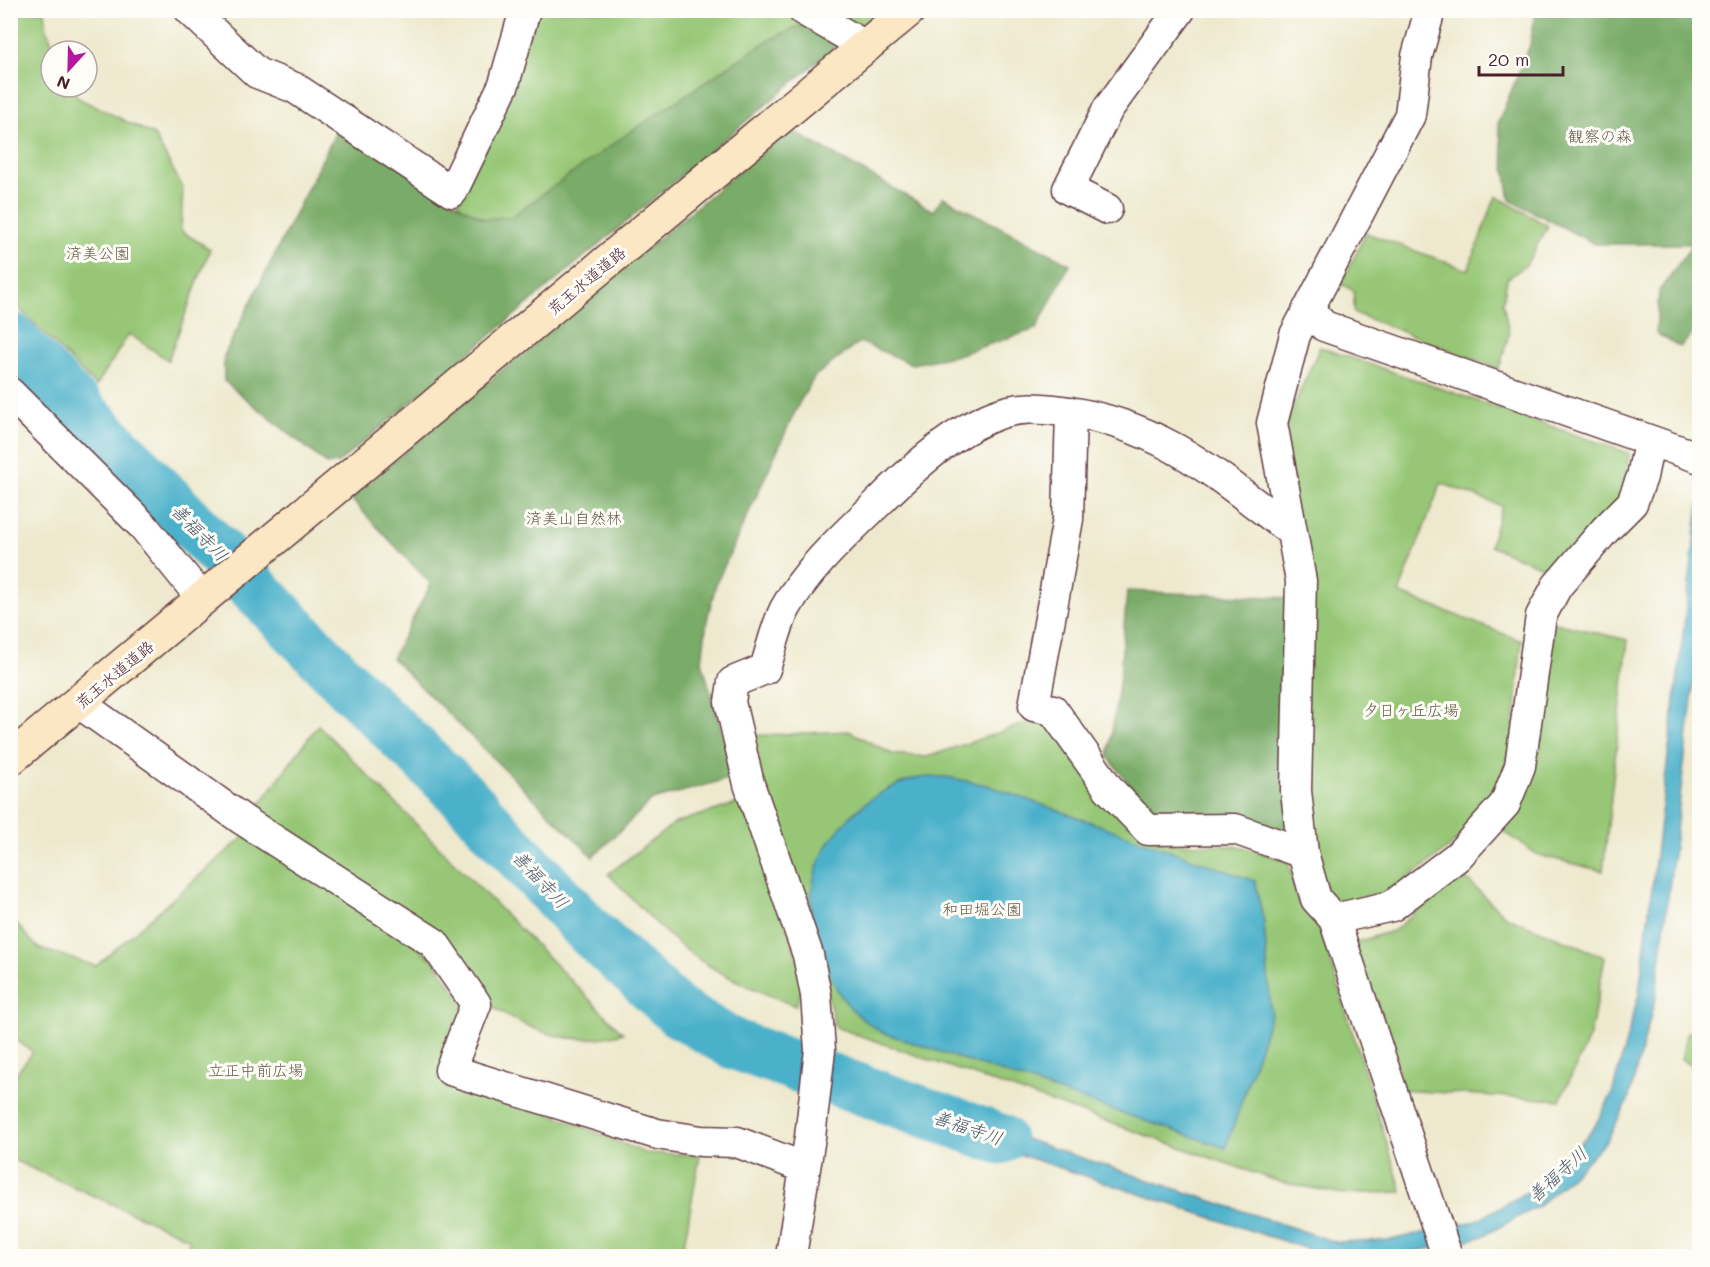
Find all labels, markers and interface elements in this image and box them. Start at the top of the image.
north arrow [39,39,99,99]
scale bar [1479,39,1563,77]
text: 20 m [1488,47,1529,71]
text: N [54,71,73,95]
park label: 観察の森 [1568,125,1632,146]
street label: 荒玉水道道路 [542,241,630,319]
park label: 済美公園 [66,242,130,263]
water label: 善福寺川 [166,498,234,566]
park label: 済美山自然林 [526,507,622,528]
street label: 荒玉水道道路 [70,635,158,713]
park label: 夕日ヶ丘広場 [1363,699,1459,720]
water label: 善福寺川 [508,844,574,914]
park label: 和田堀公園 [942,898,1022,919]
park label: 立正中前広場 [208,1059,304,1080]
water label: 善福寺川 [930,1104,1006,1150]
water label: 善福寺川 [1522,1141,1592,1207]

